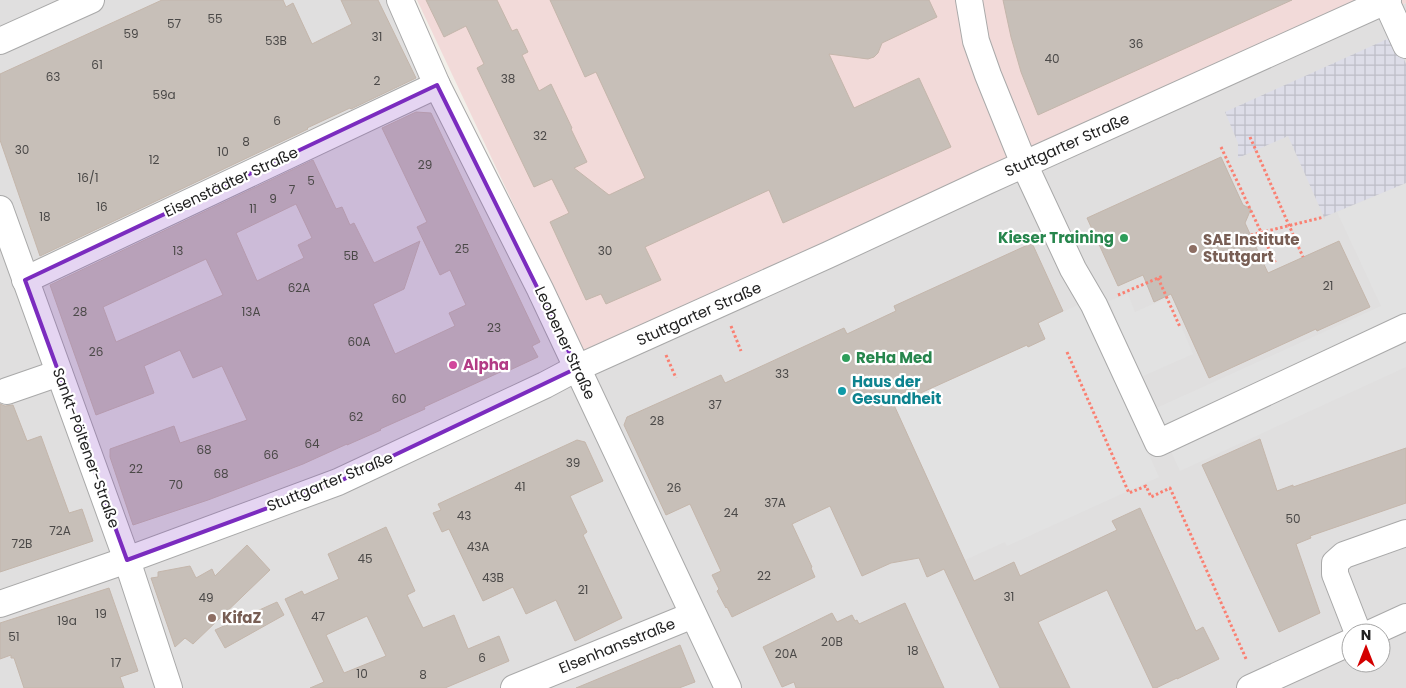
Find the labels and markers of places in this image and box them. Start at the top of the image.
place label: Kieser Training [998,227,1114,248]
place label: SAE Institute Stuttgart [1203,229,1300,267]
marker: Kieser Training [1118,232,1130,244]
marker: SAE Institute Stuttgart [1187,243,1199,255]
place label: ReHa Med [856,347,933,368]
marker: ReHa Med [840,352,852,364]
place label: Alpha [463,354,509,375]
marker: Alpha [447,359,459,371]
place label: Haus der Gesundheit [852,371,941,409]
marker: Haus der Gesundheit [836,385,848,397]
place label: KifaZ [222,607,261,628]
marker: KifaZ [206,612,218,624]

